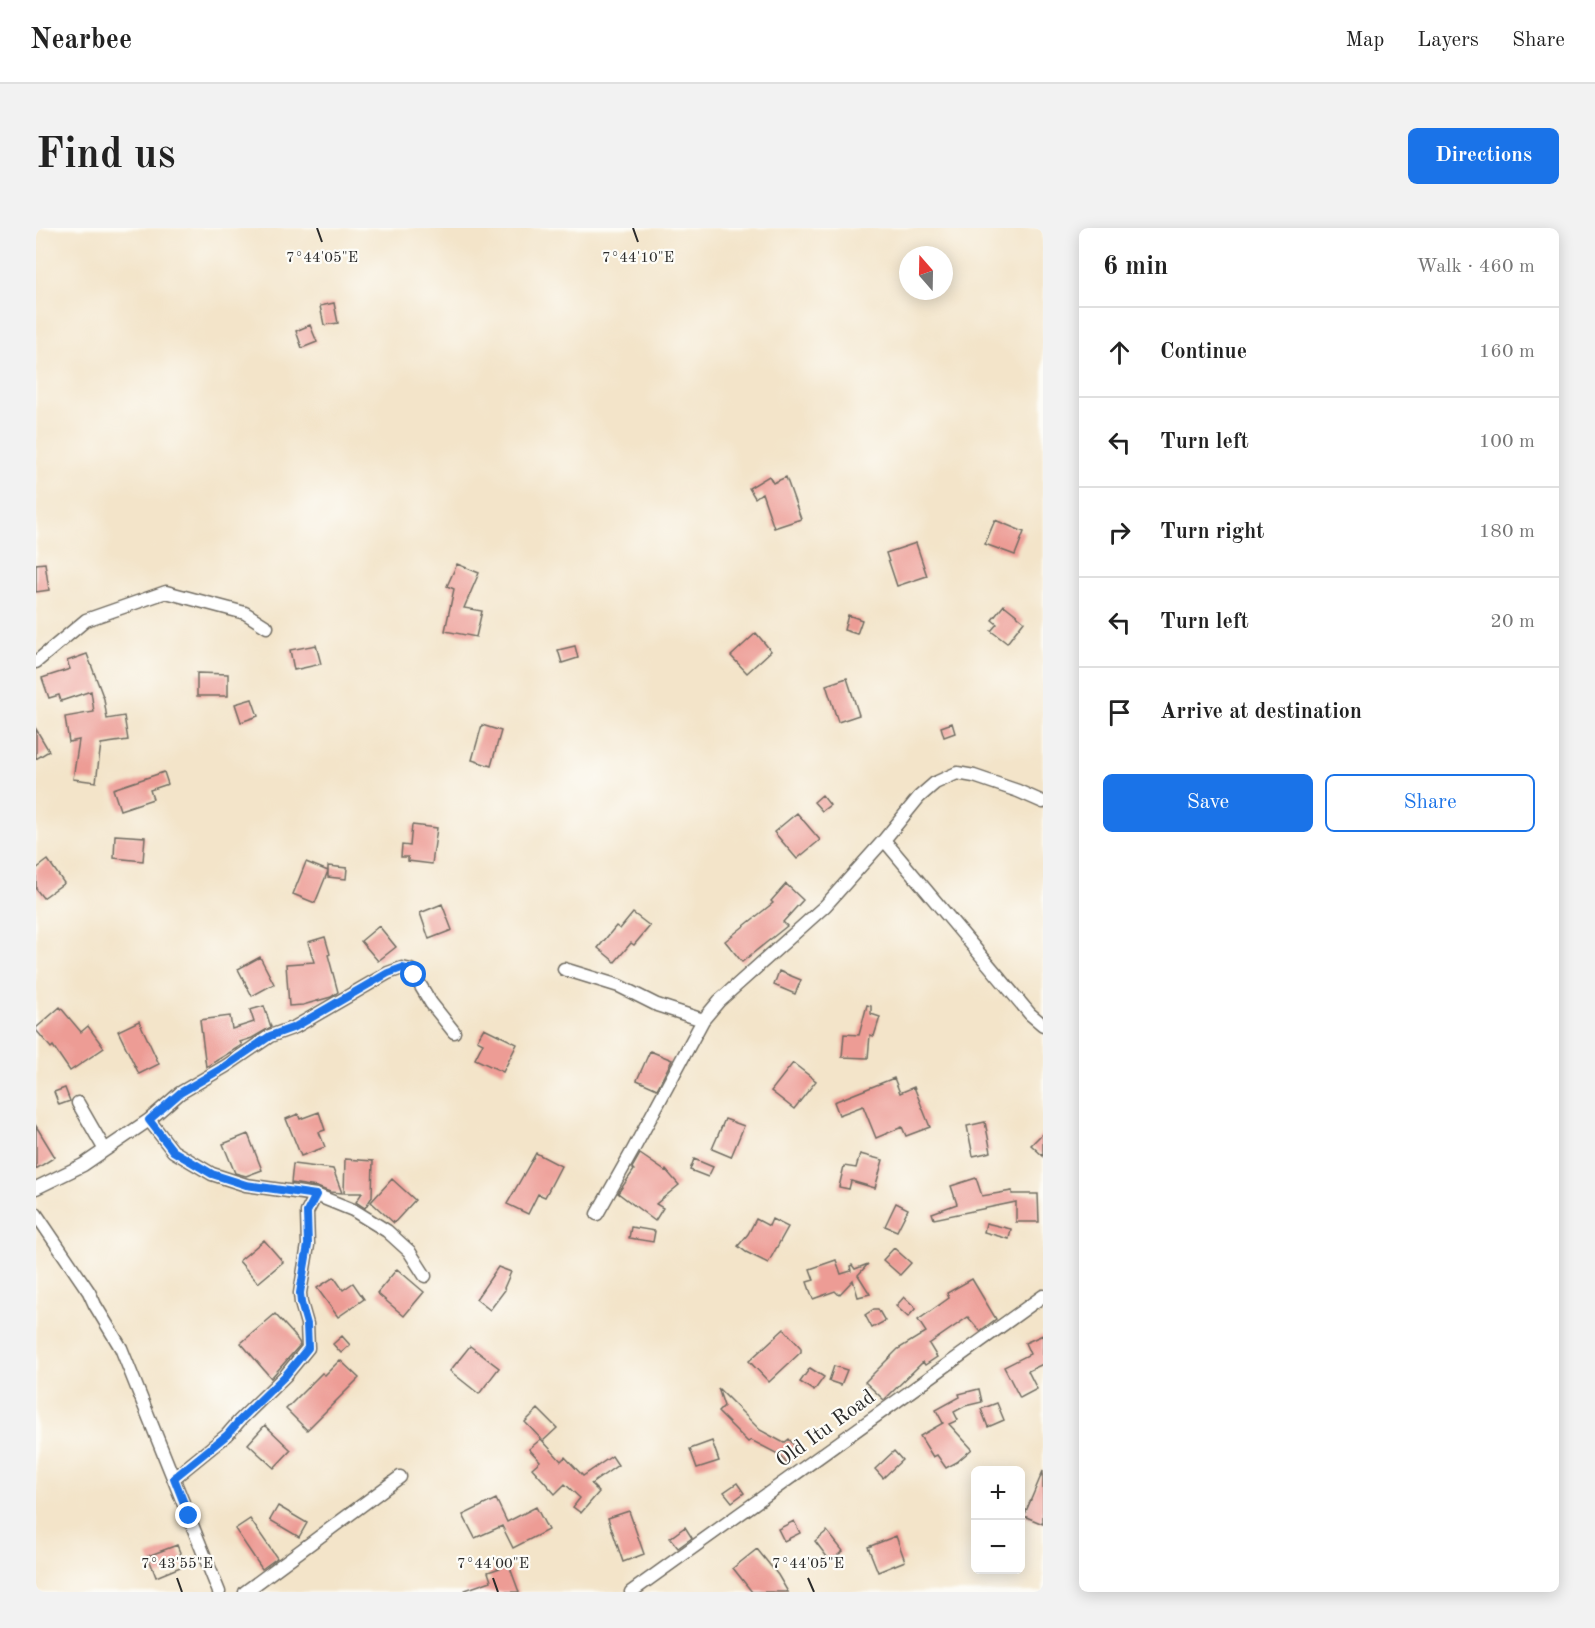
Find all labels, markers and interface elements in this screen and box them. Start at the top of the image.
text: Nearbee [30,27,132,55]
text: Map [1345,30,1384,51]
text: Layers [1417,30,1479,51]
text: Share [1512,30,1565,51]
button: Directions [1408,128,1559,184]
text: Find us [36,135,175,177]
north arrow [899,246,953,300]
text: 7°44'05"E [286,251,358,266]
text: 7°44'10"E [602,251,674,266]
text: 6 min [1103,254,1168,280]
text: Walk · 460 m [1416,257,1535,277]
icon: ahead [1103,336,1136,369]
text: Continue [1160,341,1247,363]
text: 160 m [1479,342,1535,362]
icon: left [1103,426,1136,459]
text: Turn left [1160,431,1249,453]
text: 100 m [1479,432,1535,452]
icon: right [1103,516,1136,549]
text: Turn right [1160,521,1264,543]
text: 180 m [1479,522,1535,542]
icon: left [1103,606,1136,639]
text: Turn left [1160,611,1249,633]
text: 20 m [1490,612,1535,632]
icon: arrive [1103,696,1136,729]
text: Arrive at destination [1160,701,1362,723]
button: Save [1103,774,1313,832]
button: Share [1325,774,1535,832]
route start [400,961,426,987]
street label: Old Itu Road [772,1386,879,1472]
map controls [971,1466,1025,1574]
button: + [971,1466,1025,1520]
route end [175,1502,201,1528]
button: − [971,1520,1025,1574]
text: 7°43'55"E [141,1557,213,1572]
text: 7°44'00"E [457,1557,529,1572]
text: 7°44'05"E [772,1557,844,1572]

